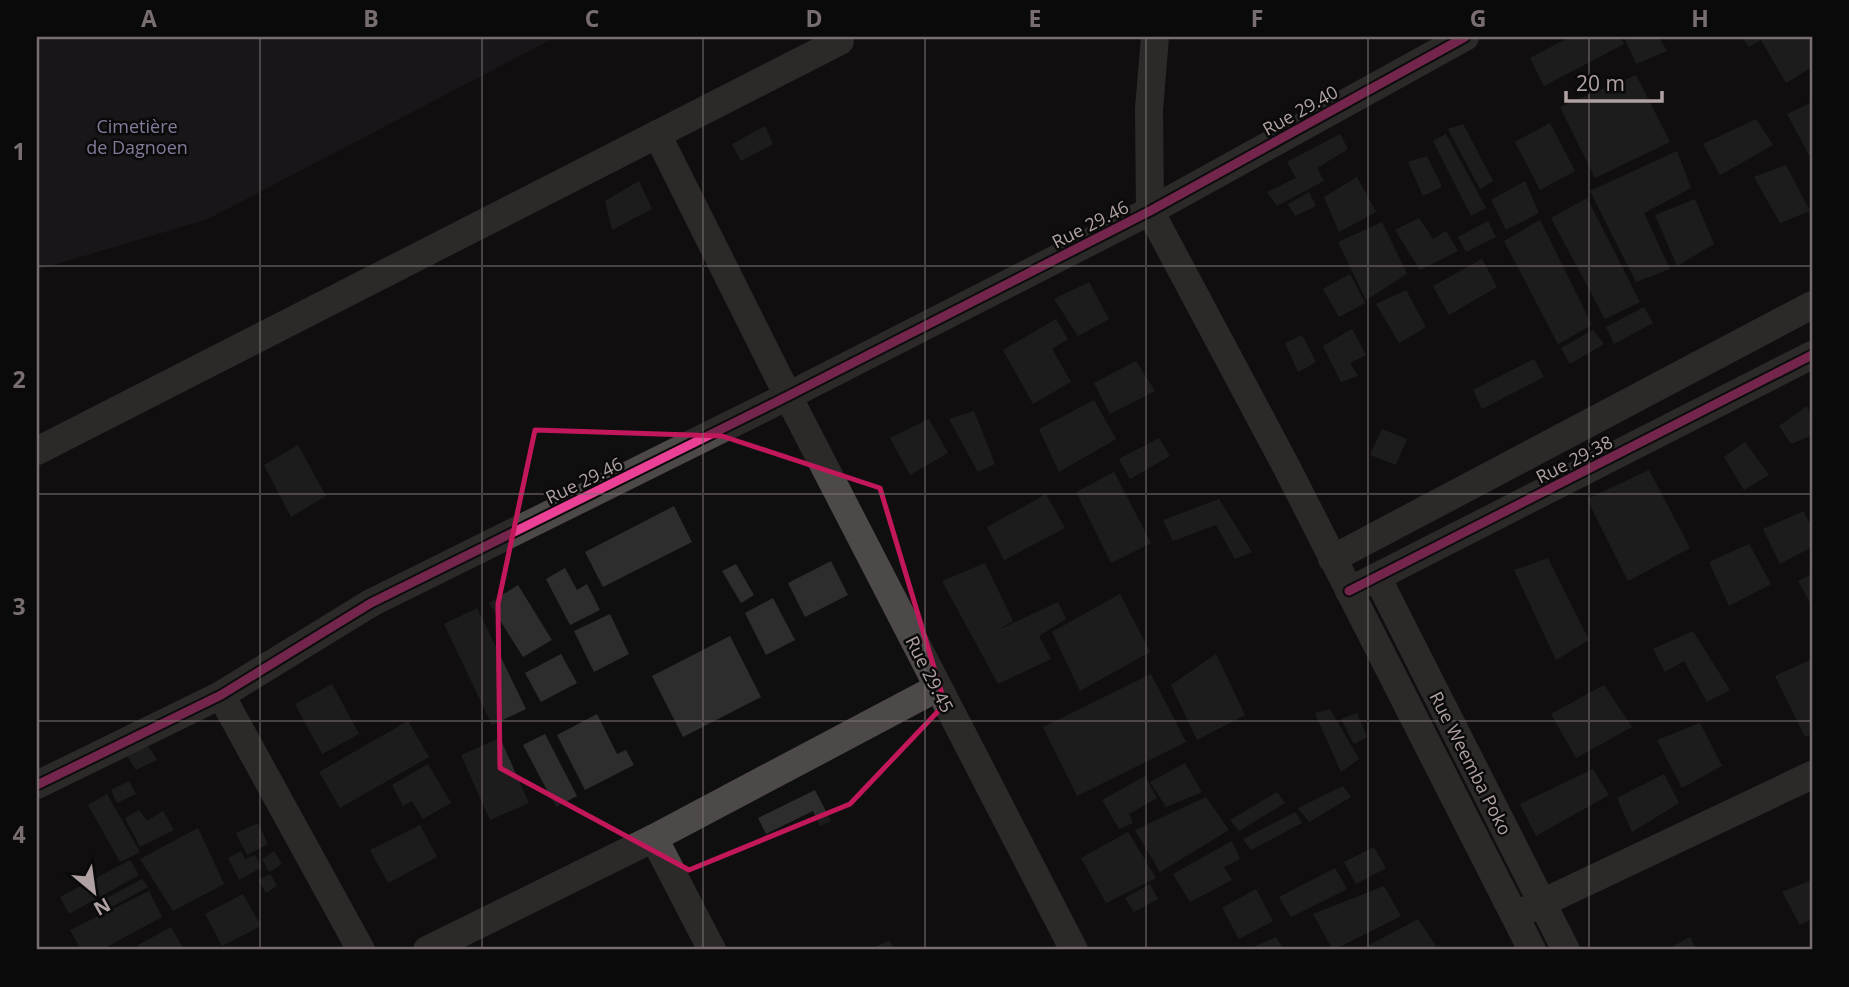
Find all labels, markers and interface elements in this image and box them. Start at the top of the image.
text: A [141,2,157,34]
text: B [363,2,379,34]
text: C [585,2,599,34]
text: D [805,2,823,34]
text: E [1029,2,1041,34]
text: F [1251,2,1263,34]
text: G [1470,2,1486,34]
text: H [1691,2,1709,34]
scale bar [1566,60,1662,104]
text: 20 m [1576,69,1625,97]
street label: Rue 29.40 [1258,79,1342,141]
park label: Cimetière de Dagnoen [86,114,188,159]
text: 1 [12,135,26,167]
street label: Rue 29.46 [1048,195,1132,253]
text: 2 [12,363,26,395]
street label: Rue 29.38 [1532,430,1616,488]
street label: Rue 29.46 [542,451,626,509]
text: 3 [12,590,26,622]
street label: Rue 29.45 [901,632,959,716]
street label: Rue Weemba Poko [1424,687,1518,839]
text: 4 [12,818,26,850]
north arrow [60,858,130,928]
text: N [89,892,115,922]

